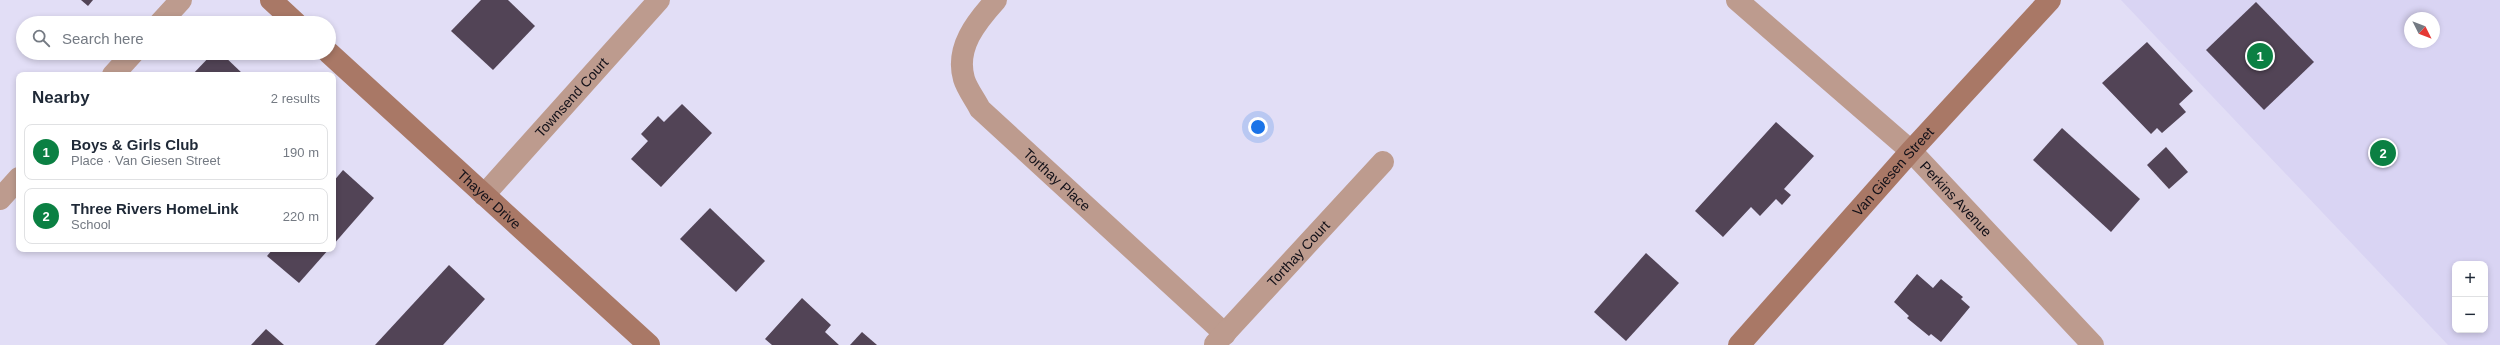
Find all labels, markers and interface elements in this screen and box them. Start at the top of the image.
north arrow [2404,12,2440,48]
search box [16,16,336,60]
icon: search [30,27,52,49]
text: Search here [62,30,144,47]
pin: 1 [2247,41,2273,71]
street label: Townsend Court [532,54,611,141]
text: Nearby [32,88,90,107]
text: 2 results [271,91,320,106]
your location [1248,117,1268,137]
street label: Van Giesen Street [1849,124,1937,219]
text: Boys & Girls Club [71,136,199,153]
pin: 2 [2370,138,2396,168]
text: 1 [42,145,50,160]
text: 190 m [283,145,319,160]
street label: Torthay Place [1020,145,1094,214]
text: Place · Van Giesen Street [71,153,220,168]
street label: Perkins Avenue [1917,158,1995,240]
street label: Thayer Drive [454,166,524,232]
text: Three Rivers HomeLink [71,200,239,217]
text: 2 [42,209,50,224]
text: 220 m [283,209,319,224]
text: School [71,217,111,232]
street label: Torthay Court [1264,217,1333,290]
map controls [2452,261,2488,333]
button: + [2452,261,2488,297]
button: − [2452,297,2488,333]

